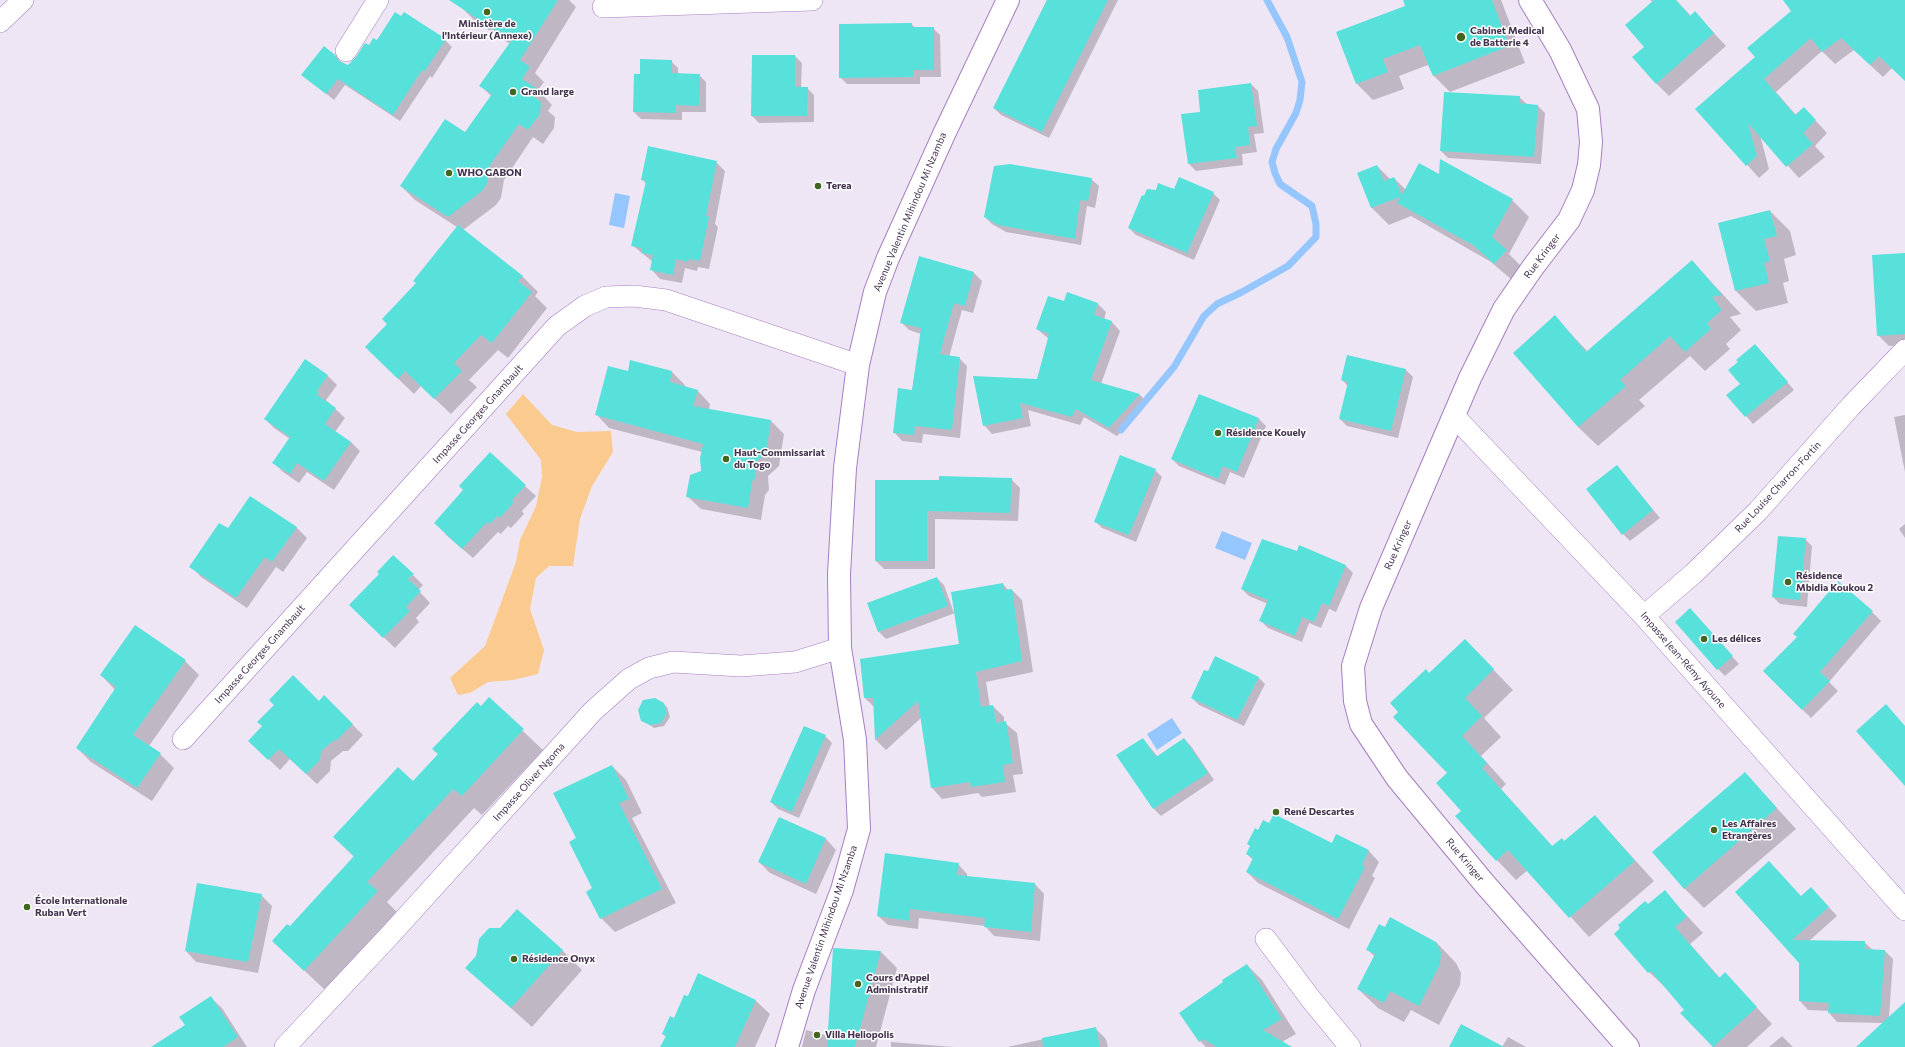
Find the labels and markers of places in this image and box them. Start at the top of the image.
marker: Ministère de l'Intérieur (Annexe) [482,7,492,17]
place label: Ministère de l'Intérieur (Annexe) [442,18,532,42]
place label: Cabinet Medical de Batterie 4 [1470,25,1544,48]
marker: Cabinet Medical de Batterie 4 [1455,31,1467,43]
place label: Grand large [521,86,574,98]
marker: Grand large [508,87,518,97]
place label: WHO GABON [457,167,522,179]
marker: WHO GABON [444,168,454,178]
place label: Terea [826,180,852,192]
marker: Terea [813,181,823,191]
place label: Résidence Kouely [1226,427,1306,439]
marker: Résidence Kouely [1213,428,1223,438]
place label: Haut-Commissariat du Togo [734,447,825,470]
marker: Haut-Commissariat du Togo [721,454,731,464]
place label: Résidence Mbidia Koukou 2 [1796,570,1873,594]
marker: Résidence Mbidia Koukou 2 [1783,577,1793,587]
place label: Les délices [1712,633,1761,645]
marker: Les délices [1699,634,1709,644]
place label: René Descartes [1284,806,1354,818]
marker: René Descartes [1271,807,1281,817]
place label: Les Affaires Etrangères [1722,818,1776,842]
marker: Les Affaires Etrangères [1709,825,1719,835]
place label: École Internationale Ruban Vert [35,895,127,918]
marker: École Internationale Ruban Vert [22,902,32,912]
place label: Résidence Onyx [522,953,595,965]
marker: Résidence Onyx [509,954,519,964]
place label: Cours d'Appel Administratif [866,972,930,996]
marker: Cours d'Appel Administratif [853,979,863,989]
place label: Villa Heliopolis [825,1029,894,1041]
marker: Villa Heliopolis [812,1030,822,1040]

